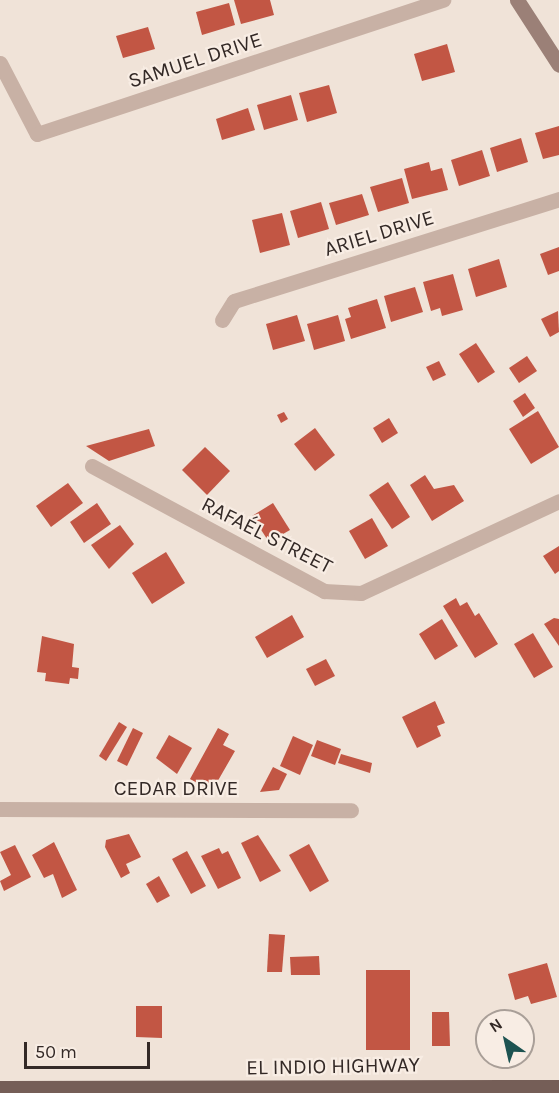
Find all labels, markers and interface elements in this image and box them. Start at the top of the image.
street label: SAMUEL DRIVE [125,27,265,93]
street label: ARIEL DRIVE [321,204,437,262]
street label: RAFAÉL STREET [197,491,337,579]
street label: CEDAR DRIVE [114,775,238,801]
north arrow [475,1009,535,1069]
text: N [486,1014,506,1036]
scale bar [27,1030,153,1068]
text: 50 m [35,1041,77,1063]
street label: EL INDIO HIGHWAY [246,1052,420,1080]

